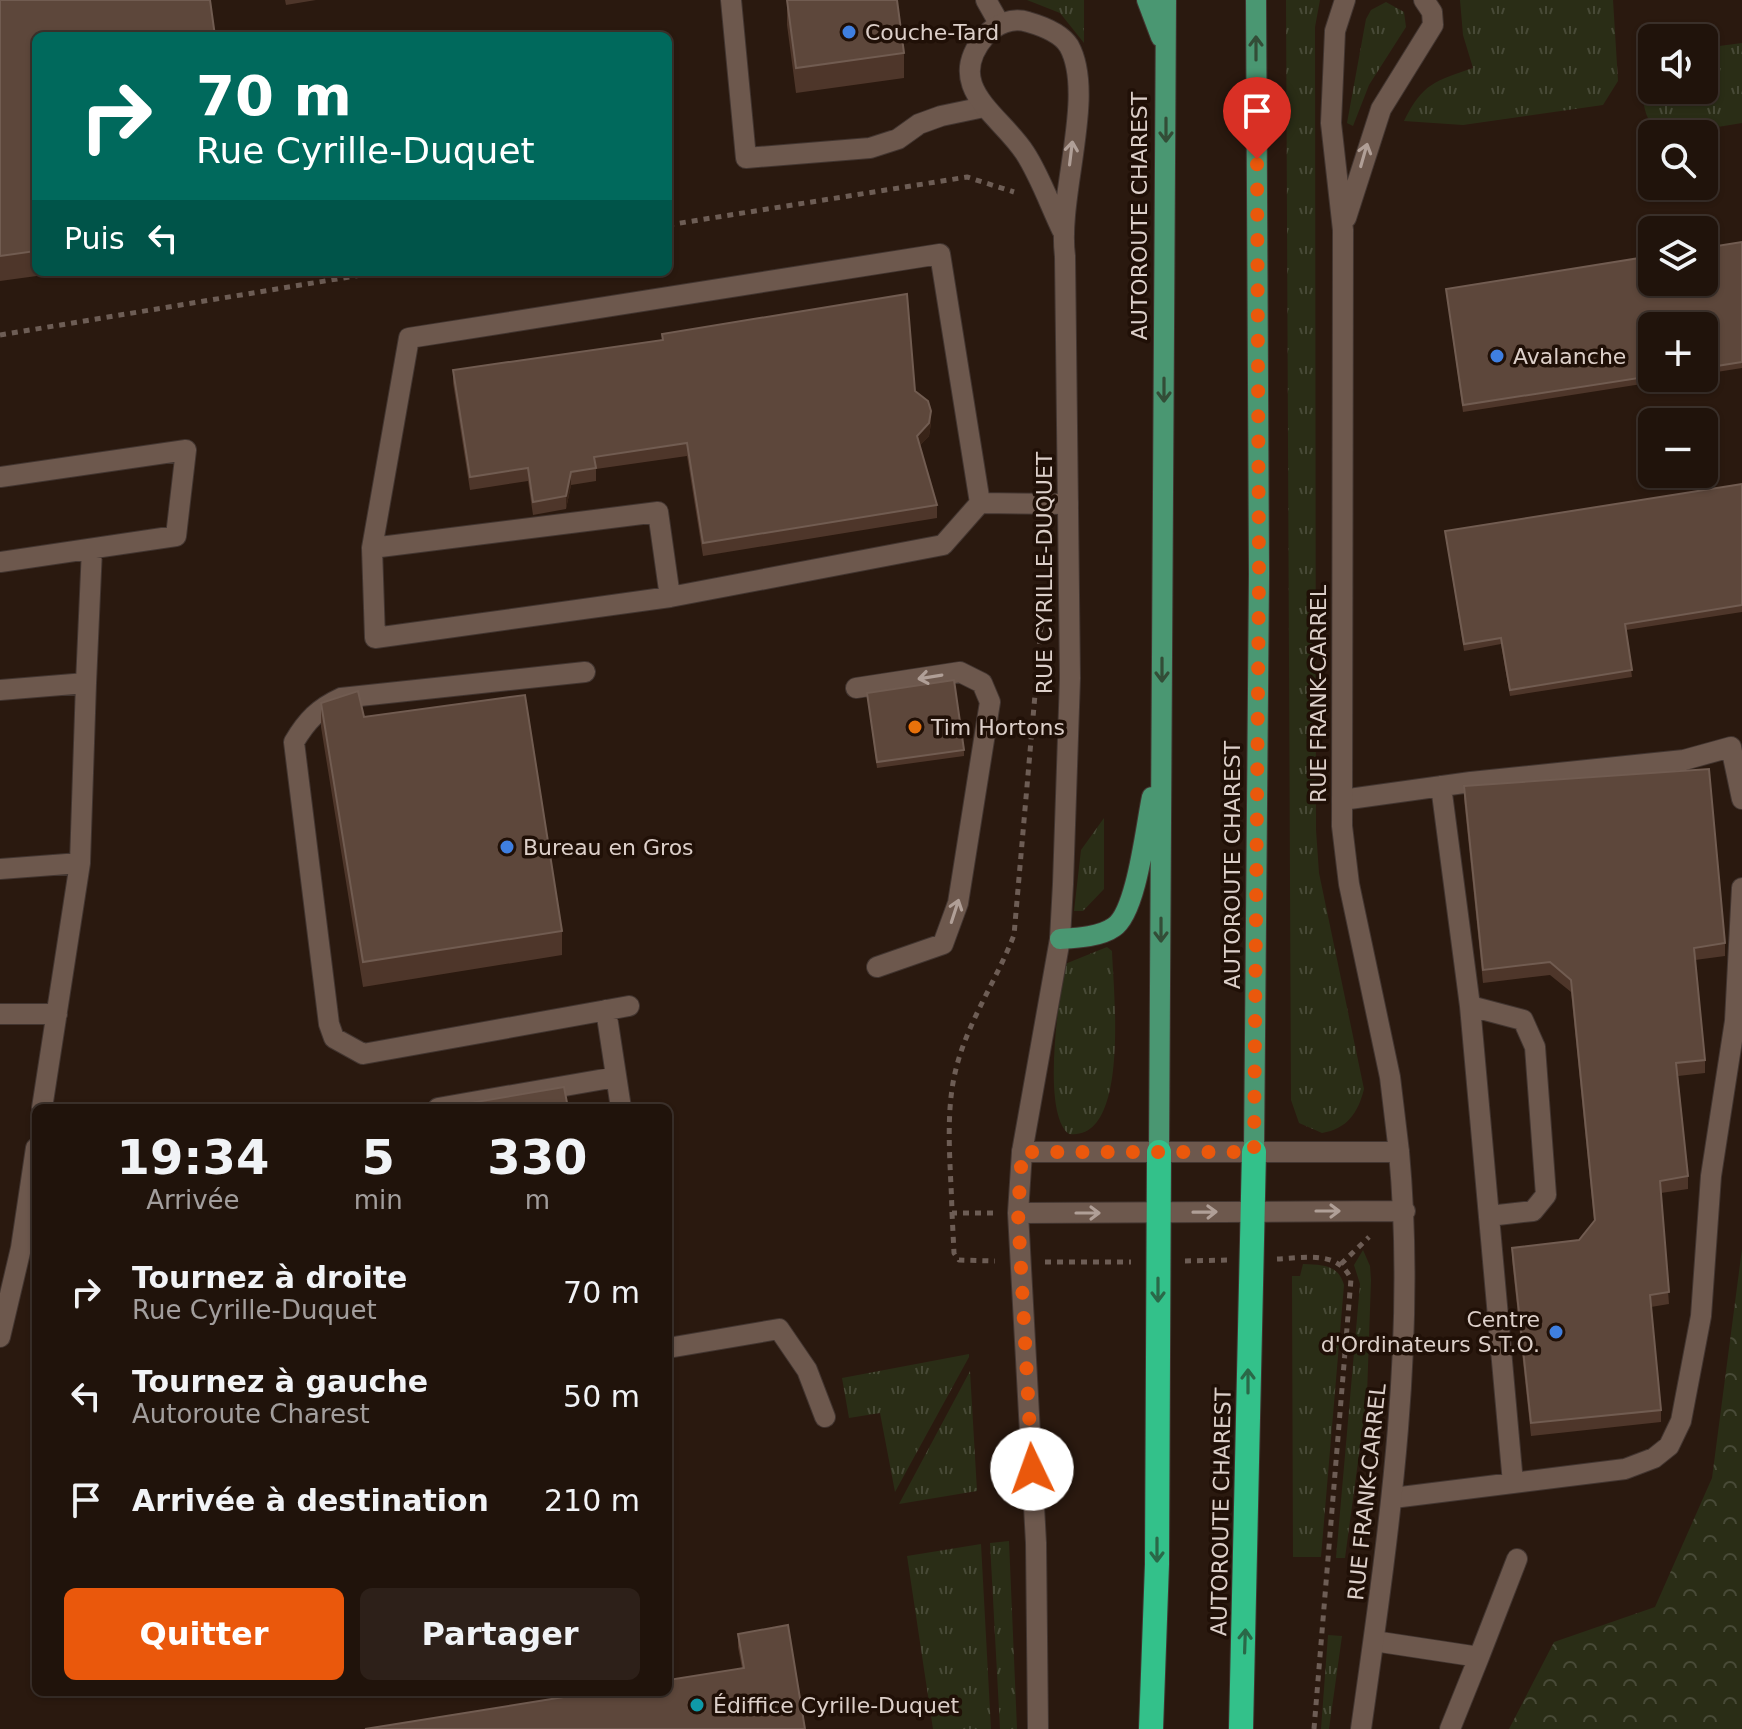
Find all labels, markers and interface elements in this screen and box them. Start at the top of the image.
place label: Couche-Tard [865,20,999,45]
marker: Couche-Tard [840,23,858,41]
map controls [1638,24,1718,488]
button: sound [1638,24,1718,104]
one-way arrow [1248,35,1264,62]
text: 70 m [196,63,352,128]
icon: right [64,64,168,168]
pin [1223,77,1291,159]
icon: arrive [1235,89,1279,133]
street label: AUTOROUTE CHAREST [1127,91,1152,340]
one-way arrow [1158,116,1174,143]
button: search [1638,120,1718,200]
text: Rue Cyrille-Duquet [196,130,535,171]
one-way arrow [1064,140,1079,166]
one-way arrow [1357,142,1372,168]
icon: left [141,216,185,260]
button: layers [1638,216,1718,296]
text: Puis [64,221,125,256]
button: + [1638,312,1718,392]
place label: Avalanche [1513,344,1626,369]
marker: Avalanche [1488,347,1506,365]
one-way arrow [1156,376,1172,403]
button: − [1638,408,1718,488]
street label: RUE CYRILLE-DUQUET [1032,451,1057,694]
street label: RUE FRANK-CARREL [1306,584,1331,803]
one-way arrow [1154,656,1170,683]
one-way arrow [917,670,943,685]
place label: Tim Hortons [930,715,1065,740]
marker: Tim Hortons [906,718,924,736]
street label: AUTOROUTE CHAREST [1220,740,1245,989]
place label: Bureau en Gros [523,835,694,860]
marker: Bureau en Gros [498,838,516,856]
one-way arrow [948,898,963,924]
one-way arrow [1153,916,1169,943]
text: 19:34 [116,1129,269,1185]
text: 5 [362,1129,395,1185]
text: 330 [487,1129,587,1185]
text: Arrivée [146,1185,240,1215]
text: min [354,1185,403,1215]
text: m [525,1185,550,1215]
one-way arrow [1314,1203,1341,1219]
one-way arrow [1191,1204,1218,1220]
one-way arrow [1074,1205,1101,1221]
text: Tournez à droite [132,1260,407,1295]
icon: right [64,1270,108,1314]
text: 70 m [563,1275,640,1310]
one-way arrow [1150,1276,1166,1303]
text: Rue Cyrille-Duquet [132,1295,377,1325]
place label: Centre d'Ordinateurs S.T.O. [1321,1307,1540,1357]
marker: Centre d'Ordinateurs S.T.O. [1547,1323,1565,1341]
text: Tournez à gauche [132,1364,428,1399]
one-way arrow [1240,1368,1256,1395]
icon: left [64,1374,108,1418]
text: 50 m [563,1379,640,1414]
street label: RUE FRANK-CARREL [1343,1382,1391,1602]
street label: AUTOROUTE CHAREST [1206,1387,1236,1636]
text: Autoroute Charest [132,1399,370,1429]
position arrow [990,1427,1074,1511]
icon: arrive [64,1478,108,1522]
text: Arrivée à destination [132,1483,489,1518]
text: 210 m [544,1483,640,1518]
one-way arrow [1149,1536,1165,1563]
button: Quitter [64,1588,344,1680]
button: Partager [360,1588,640,1680]
one-way arrow [1238,1628,1253,1655]
place label: Édiffice Cyrille-Duquet [713,1693,959,1718]
marker: Édiffice Cyrille-Duquet [688,1696,706,1714]

